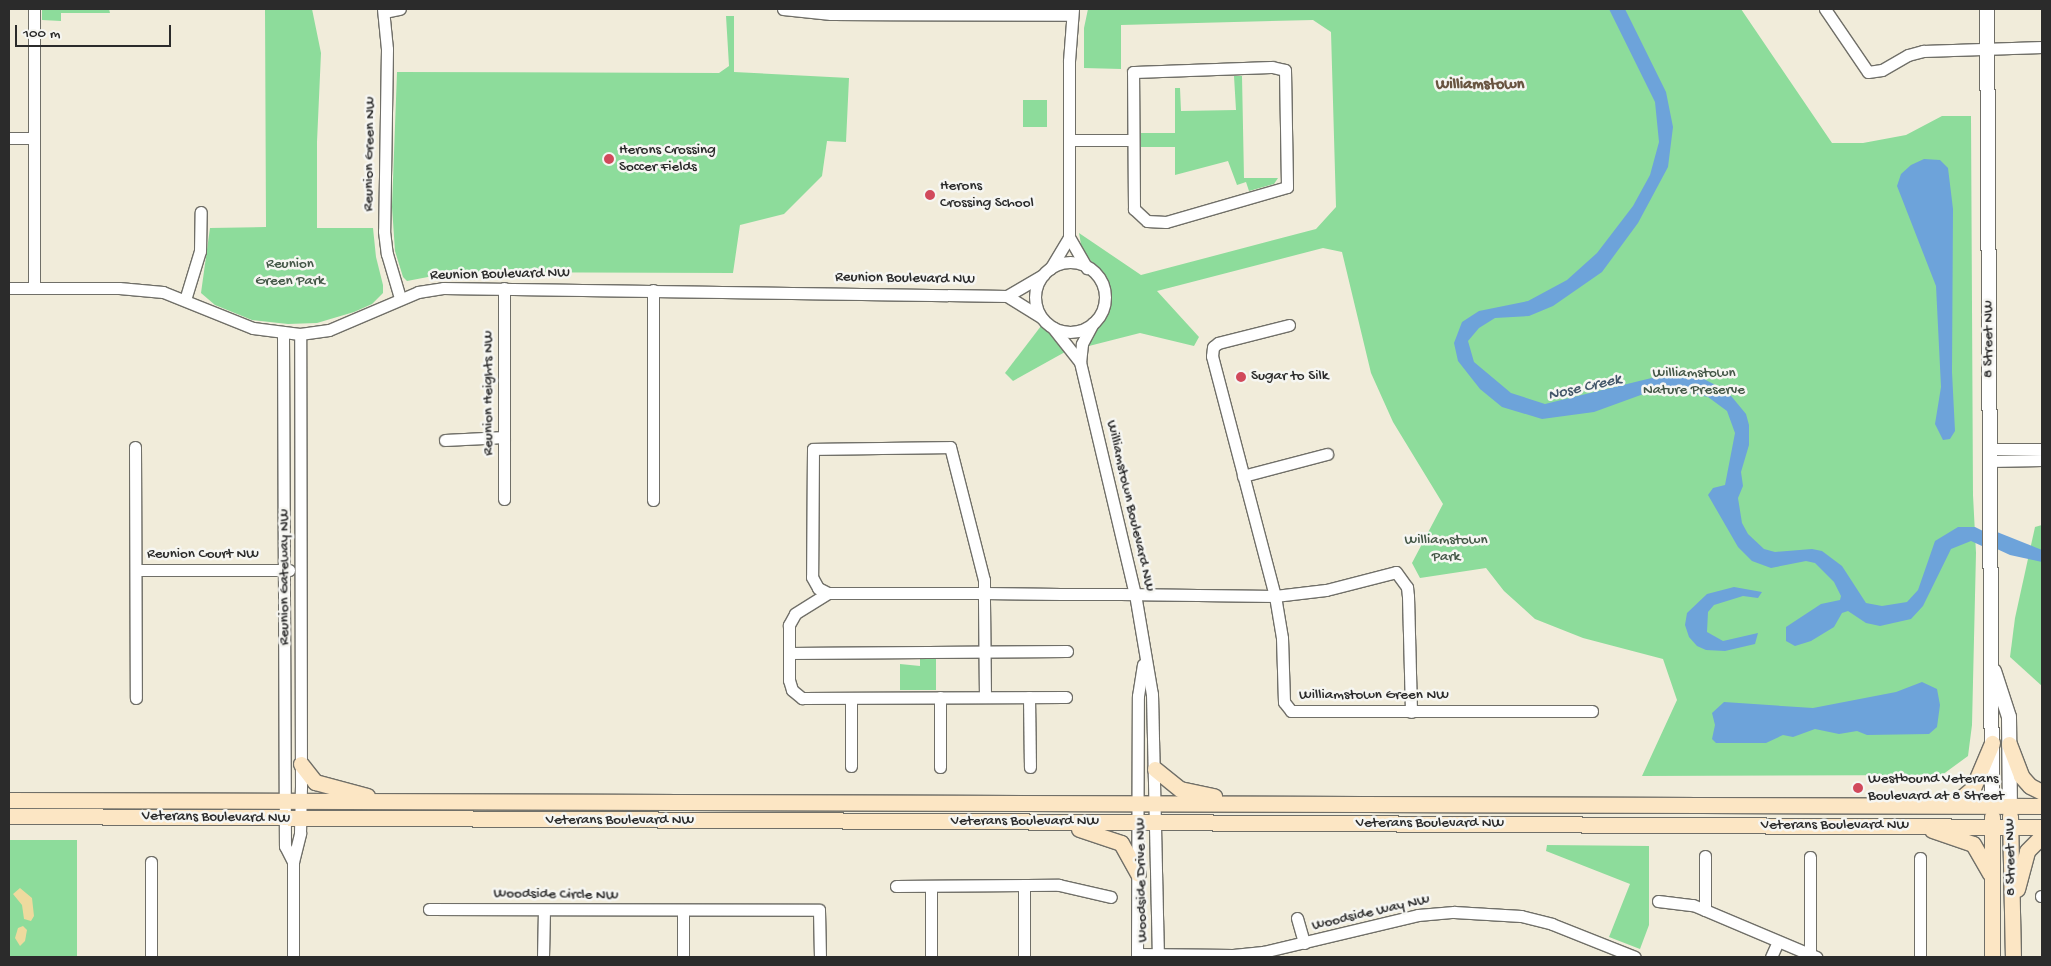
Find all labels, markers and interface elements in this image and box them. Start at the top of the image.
scale bar [18,15,174,47]
text: 100 m [23,25,60,43]
district label: Williamstown [1436,76,1524,96]
street label: Reunion Green NW [360,96,380,212]
place label: Herons Crossing Soccer Fields [619,141,716,176]
marker: Herons Crossing Soccer Fields [603,153,615,165]
place label: Herons Crossing School [940,177,1034,212]
marker: Herons Crossing School [924,189,936,201]
park label: Reunion Green Park [255,255,325,290]
street label: Reunion Boulevard NW [430,265,570,285]
street label: Reunion Boulevard NW [835,269,975,289]
street label: 8 Street NW [1980,300,1998,378]
street label: Reunion Heights NW [480,330,498,456]
park label: Williamstown Nature Preserve [1643,364,1745,399]
place label: Sugar to Silk [1251,368,1328,386]
marker: Sugar to Silk [1235,371,1247,383]
water label: Nose Creek [1546,371,1624,407]
street label: Williamstown Boulevard NW [1102,419,1158,593]
street label: Reunion Gateway NW [276,509,294,645]
park label: Williamstown Park [1404,531,1488,566]
street label: Reunion Court NW [147,546,259,564]
street label: Williamstown Green NW [1299,687,1449,705]
place label: Westbound Veterans Boulevard at 8 Street [1868,770,2004,805]
marker: Westbound Veterans Boulevard at 8 Street [1852,782,1864,794]
street label: Veterans Boulevard NW [142,808,290,828]
street label: Veterans Boulevard NW [546,812,694,830]
street label: Veterans Boulevard NW [951,813,1099,831]
street label: Veterans Boulevard NW [1356,815,1504,833]
street label: Woodside Drive NW [1132,817,1152,943]
street label: Veterans Boulevard NW [1761,817,1909,835]
street label: 8 Street NW [2001,818,2021,896]
street label: Woodside Circle NW [493,885,619,905]
street label: Woodside Way NW [1310,891,1432,935]

